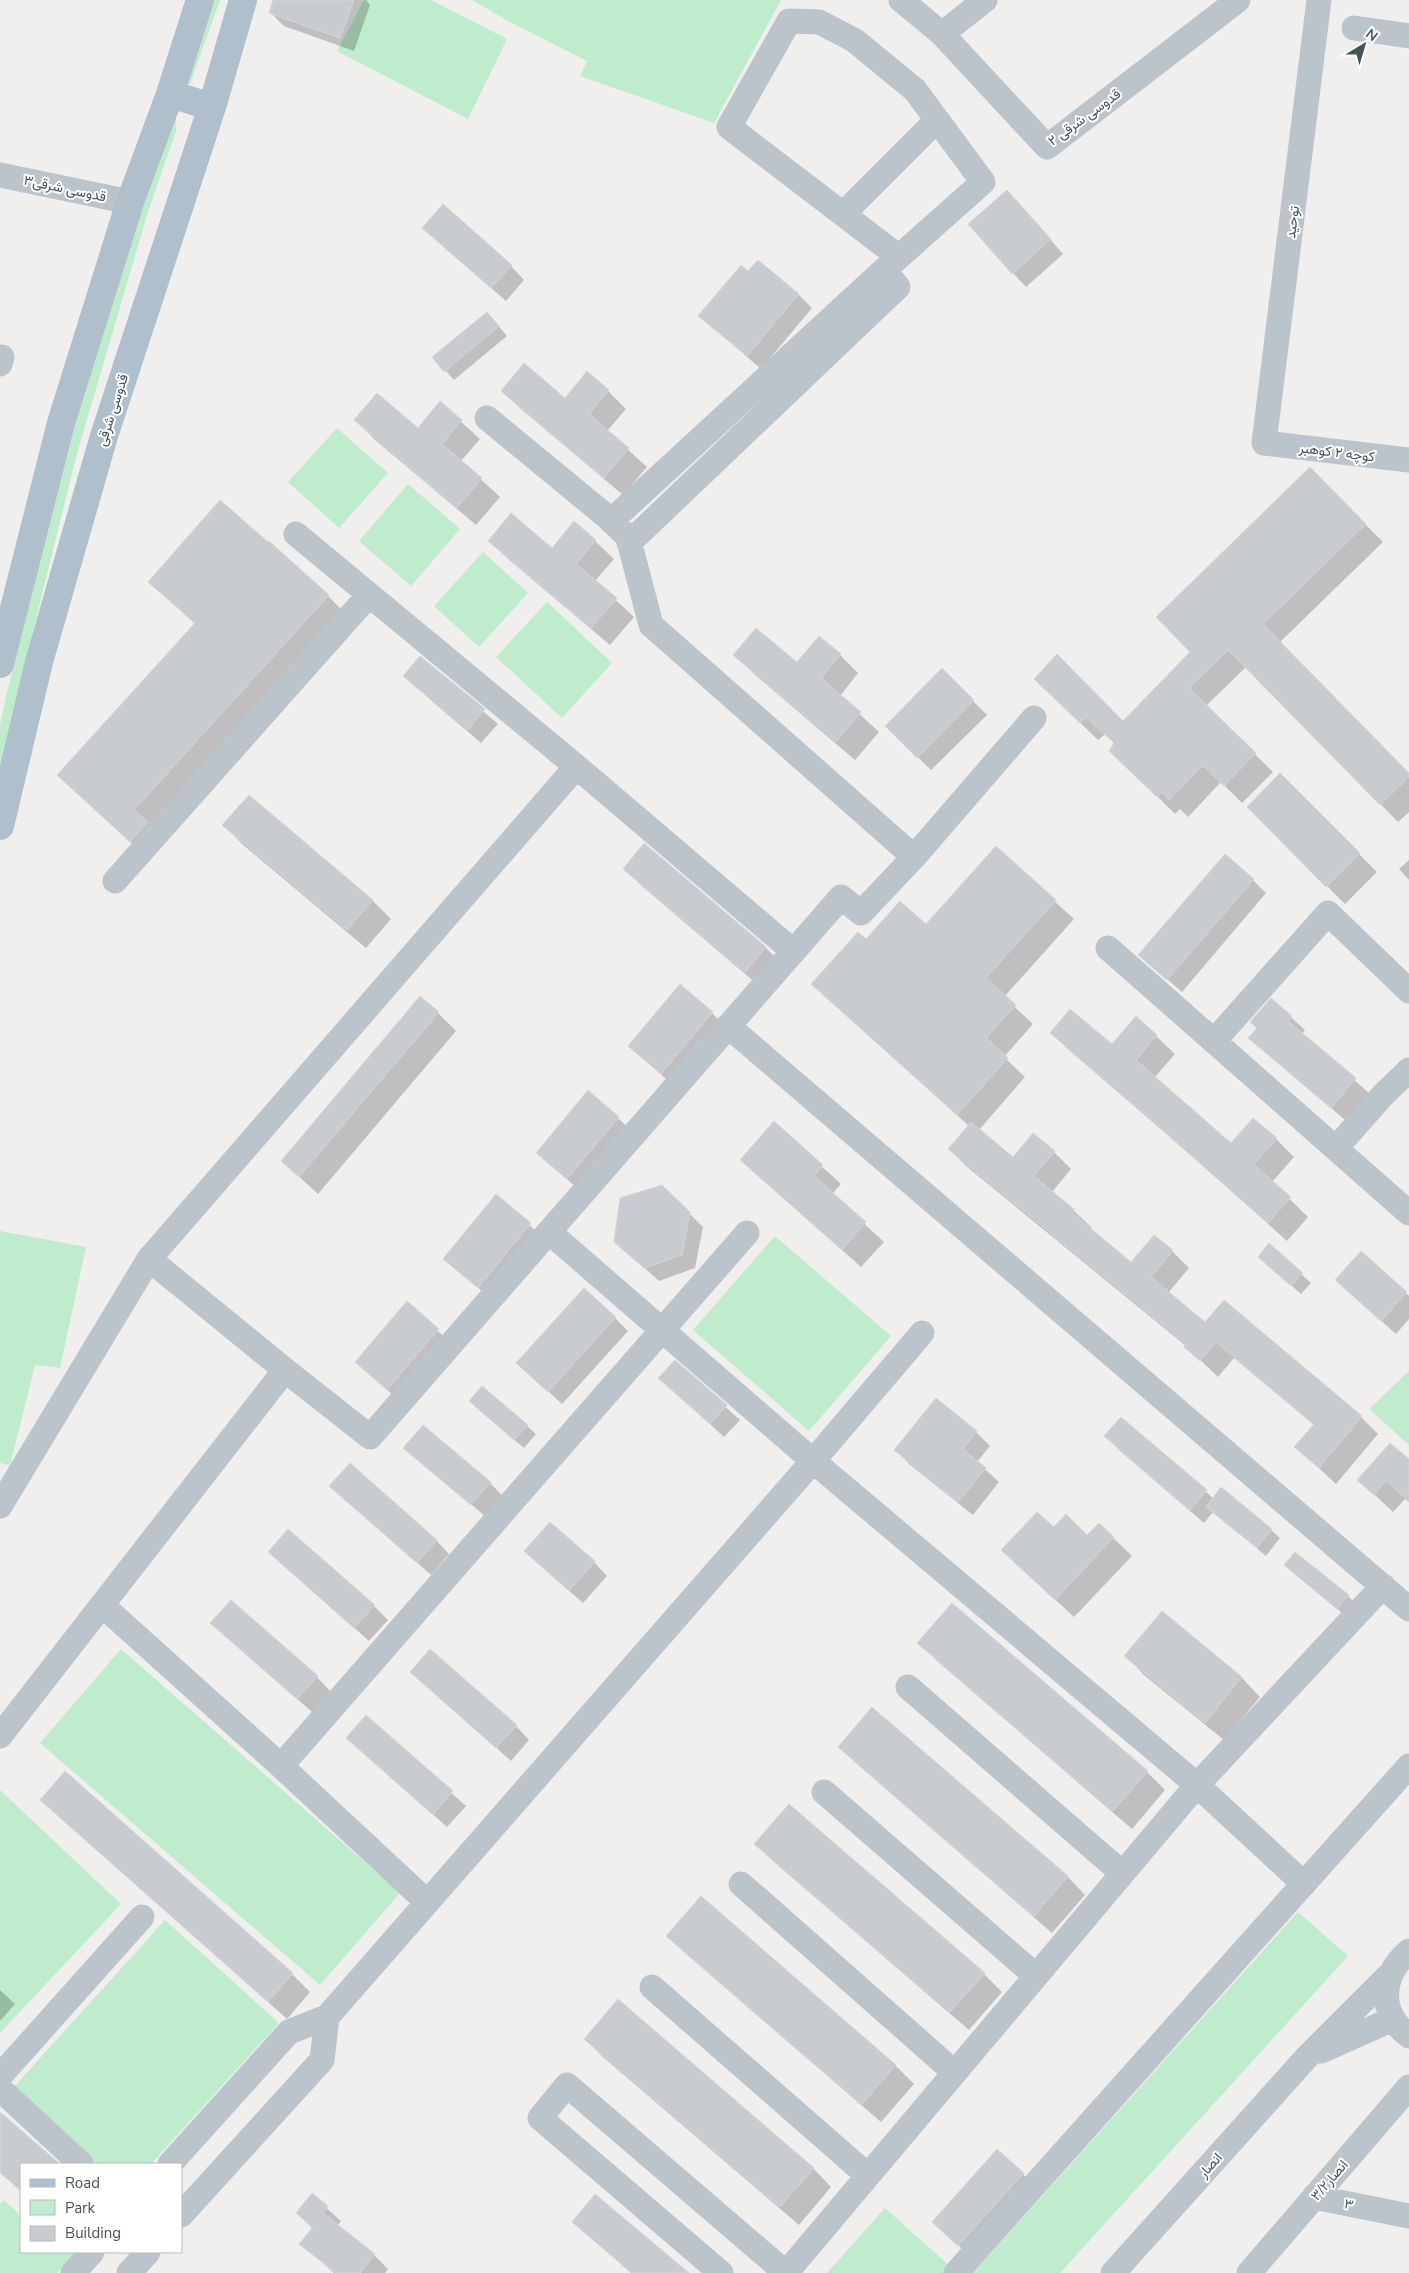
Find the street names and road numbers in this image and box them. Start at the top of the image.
street label: قدوسی شرقی ۲ [1044,85,1125,150]
street label: قدوسی شرقی۳ [22,170,108,207]
street label: توحید [1281,205,1304,239]
street label: قدوسی شرقی [92,372,133,449]
street label: کوچه ۲ کوهبر [1297,438,1376,467]
street label: انصار [1193,2149,1227,2183]
street label: انصار۳/۲ [1307,2156,1351,2204]
street label: ۳ [1343,2195,1355,2213]

